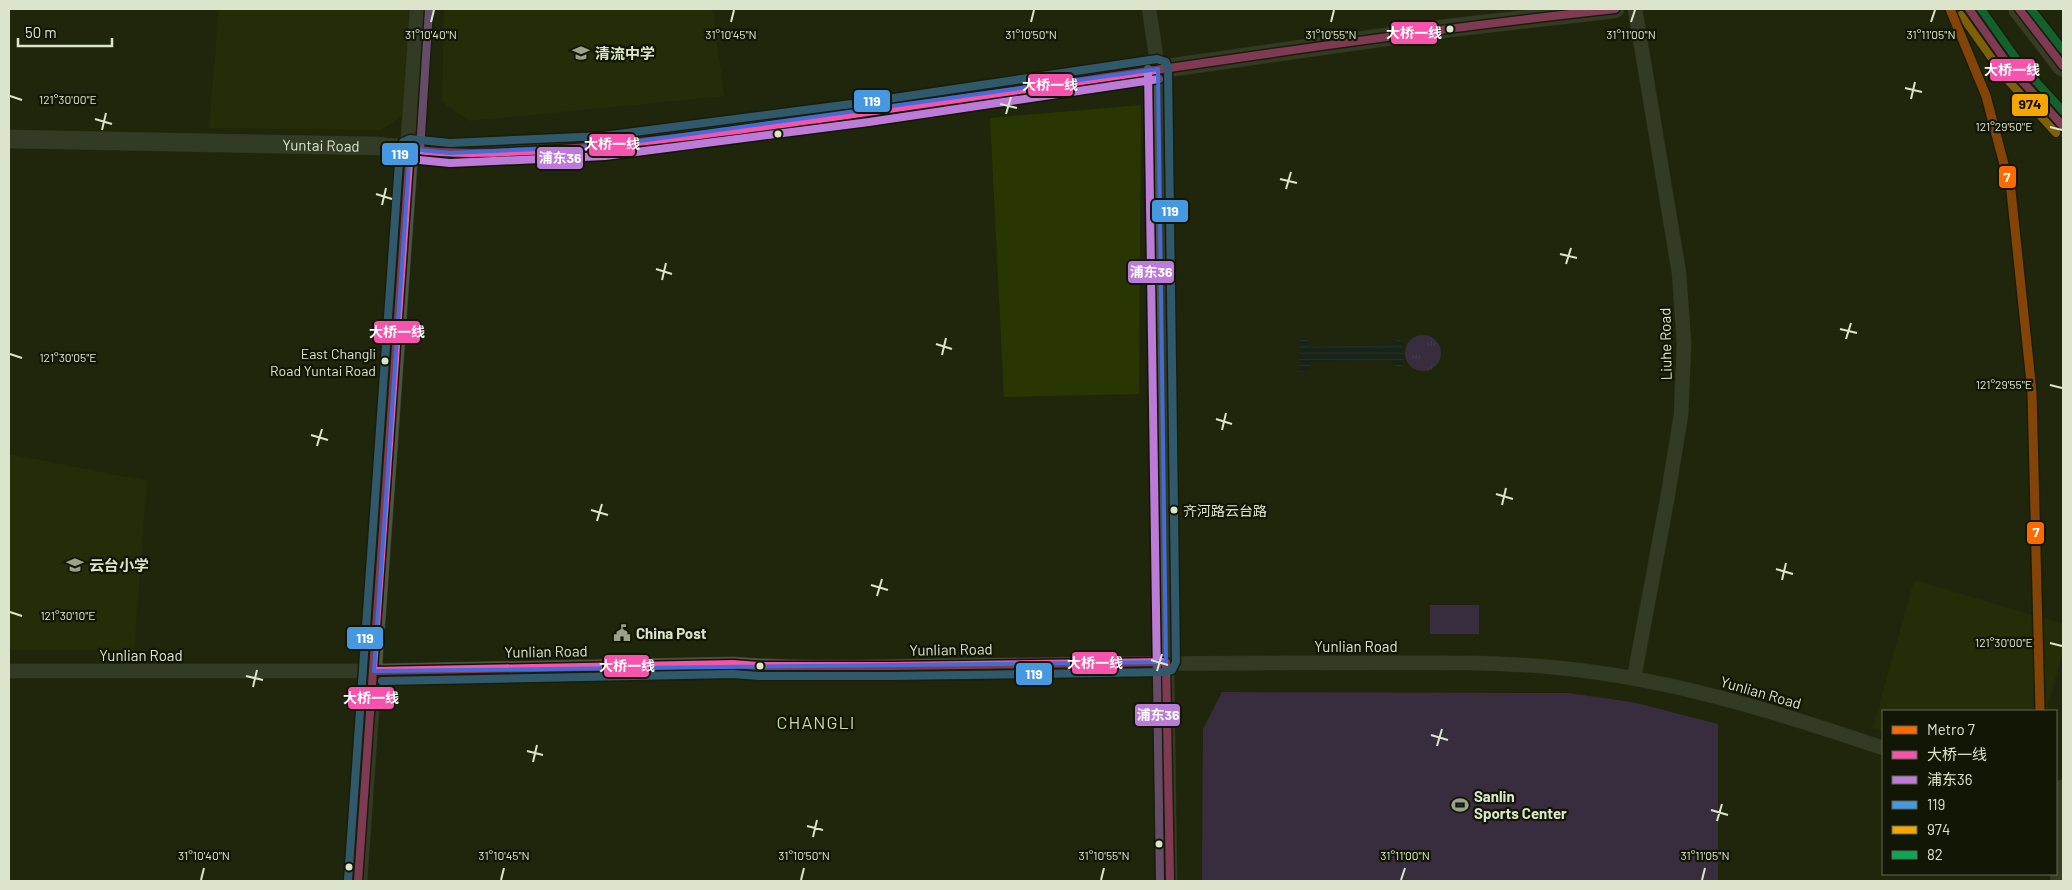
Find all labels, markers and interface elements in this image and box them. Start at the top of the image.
scale bar [18,15,111,47]
line badge: 大桥一线 [1390,21,1438,45]
text: 50 m [25,23,57,41]
text: 大桥一线 [1386,24,1442,41]
unlabelled marker [1445,24,1455,34]
text: 31°10'40"N [405,27,457,41]
text: 31°10'45"N [705,27,757,41]
text: 31°10'50"N [1005,27,1057,41]
text: 31°10'55"N [1305,27,1357,41]
text: 31°11'00"N [1606,27,1656,41]
text: 31°11'05"N [1906,27,1956,41]
school or university icon: 清流中学 [571,43,591,63]
place label: 清流中学 [595,44,655,62]
line badge: 大桥一线 [1989,58,2036,82]
text: 大桥一线 [1984,61,2040,78]
line badge: 大桥一线 [1027,73,1074,97]
text: 大桥一线 [1022,76,1078,93]
line badge: 119 [853,89,891,113]
text: 121°30'00"E [39,92,97,106]
text: 119 [863,92,881,109]
line badge: 974 [2011,93,2049,117]
text: 974 [2019,95,2041,112]
text: 121°29'50"E [1976,119,2032,133]
unlabelled marker [773,129,783,139]
line badge: 大桥一线 [588,133,636,157]
street label: Yuntai Road [282,135,360,155]
text: 大桥一线 [584,135,640,152]
line badge: 119 [381,142,419,166]
text: 119 [391,145,409,162]
line badge: 浦东36 [536,146,584,170]
text: 浦东36 [538,149,582,166]
line badge: 7 [1998,165,2017,189]
text: 7 [2004,168,2011,185]
line badge: 119 [1151,199,1189,223]
text: 119 [1161,202,1179,219]
line badge: 浦东36 [1127,260,1175,284]
text: 浦东36 [1129,263,1173,280]
street label: Liuhe Road [1655,308,1675,380]
line badge: 大桥一线 [373,320,421,344]
text: 大桥一线 [369,323,425,340]
place label: East Changli Road Yuntai Road [270,345,376,379]
text: 121°30'05"E [39,350,97,364]
marker: East Changli Road Yuntai Road [380,356,390,366]
text: 121°29'55"E [1976,377,2032,391]
place label: 齐河路云台路 [1183,502,1267,519]
marker: 齐河路云台路 [1169,505,1179,515]
line badge: 7 [2026,521,2045,545]
text: 7 [2033,523,2040,540]
school or university icon: 云台小学 [65,555,85,575]
place label: 云台小学 [89,556,149,574]
text: 121°30'10"E [40,608,96,622]
public building icon: China Post [612,623,632,643]
place label: China Post [636,624,707,642]
line badge: 119 [346,626,384,650]
text: 119 [356,629,374,646]
text: 121°30'00"E [1975,635,2033,649]
street label: Yunlian Road [1314,637,1398,655]
street label: Yunlian Road [909,639,993,659]
street label: Yunlian Road [504,641,588,661]
street label: Yunlian Road [99,646,183,664]
line badge: 大桥一线 [1071,651,1118,675]
line badge: 大桥一线 [603,654,650,678]
text: 大桥一线 [1067,654,1123,671]
text: 大桥一线 [599,657,655,674]
unlabelled marker [755,661,765,671]
line badge: 119 [1015,662,1053,686]
text: 119 [1025,665,1043,682]
street label: Yunlian Road [1718,672,1804,712]
line badge: 大桥一线 [347,686,395,710]
text: 大桥一线 [343,689,399,706]
line badge: 浦东36 [1134,703,1181,727]
text: 浦东36 [1136,706,1180,723]
legend [1882,710,2057,875]
district label: CHANGLI [777,711,855,733]
text: Metro 7 [1927,720,1975,738]
text: 大桥一线 [1927,745,1987,763]
text: 浦东36 [1927,770,1972,788]
place label: Sanlin Sports Center [1474,787,1567,822]
sports icon: Sanlin Sports Center [1450,795,1470,815]
text: 119 [1927,795,1945,813]
text: 974 [1927,820,1950,838]
unlabelled marker [1154,839,1164,849]
text: 82 [1927,845,1943,863]
text: 31°10'40"N [178,848,230,862]
text: 31°10'45"N [478,848,530,862]
text: 31°10'50"N [778,848,830,862]
text: 31°10'55"N [1078,848,1130,862]
text: 31°11'00"N [1380,848,1430,862]
text: 31°11'05"N [1680,848,1730,862]
unlabelled marker [344,862,354,872]

